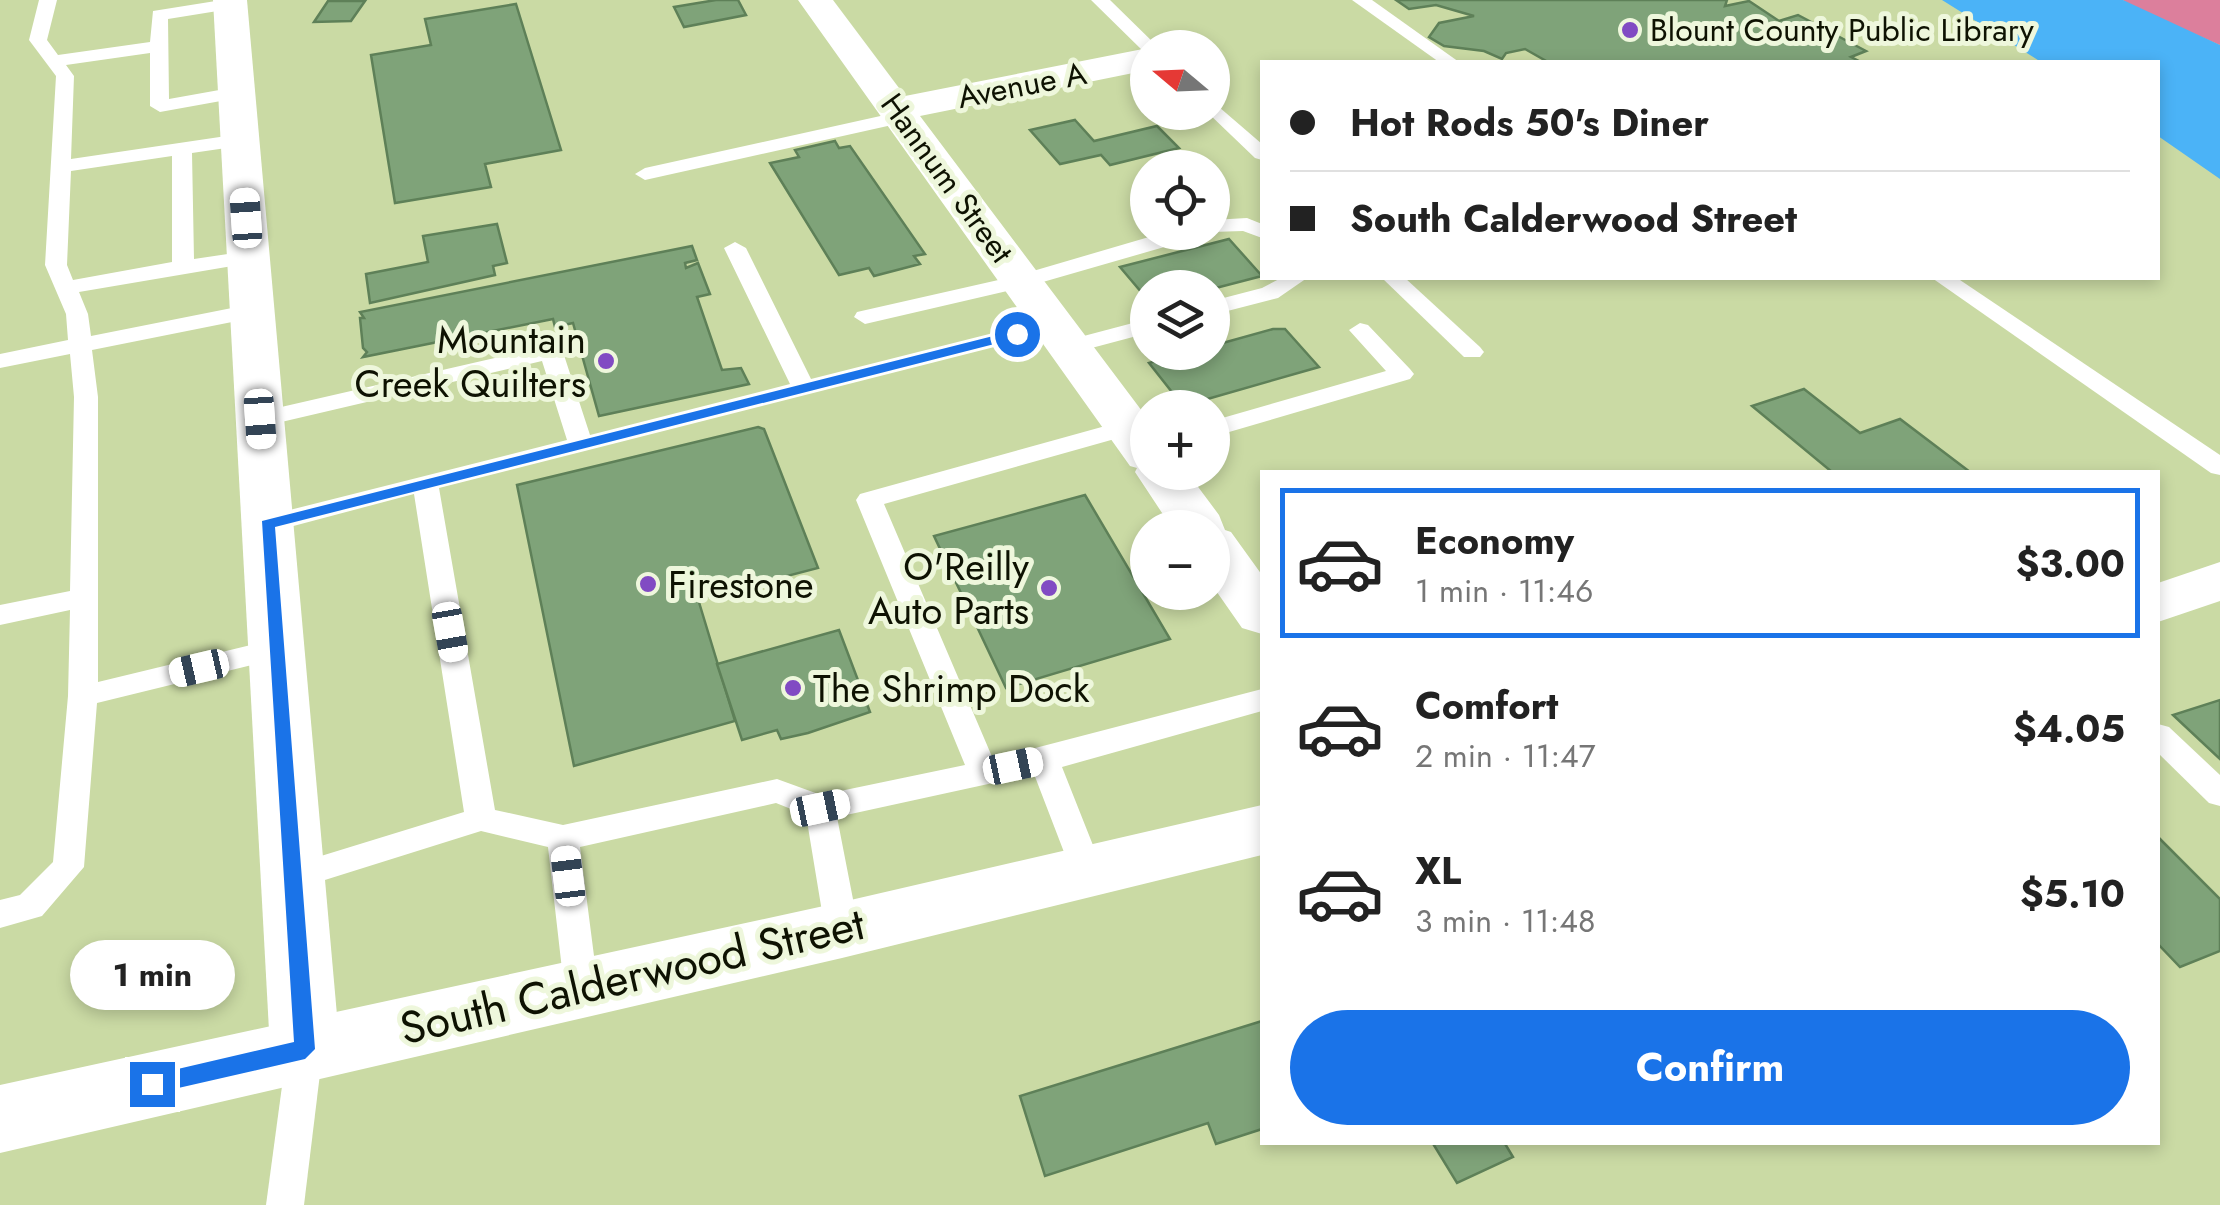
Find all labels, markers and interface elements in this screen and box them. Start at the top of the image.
place label: Blount County Public Library [1650,7,2035,53]
marker: Blount County Public Library [1619,19,1641,41]
north arrow [1130,30,1230,130]
map controls [1130,30,1230,610]
street label: Avenue A [954,50,1090,120]
street label: Hannum Street [870,84,1024,273]
text: Hot Rods 50's Diner [1350,95,1709,150]
button: locate [1130,150,1230,250]
car [229,187,263,249]
text: South Calderwood Street [1350,191,1797,246]
button: layers [1130,270,1230,370]
place label: Mountain Creek Quilters [355,312,586,411]
route start [995,312,1040,357]
marker: Mountain Creek Quilters [595,350,617,372]
car [243,388,277,450]
button: + [1130,390,1230,490]
button: − [1130,510,1230,610]
text: Economy [1415,513,1574,568]
icon: car [1295,518,1385,608]
text: $3.00 [2016,536,2125,591]
place label: O'Reilly Auto Parts [868,539,1029,638]
place label: Firestone [668,557,814,612]
text: 1 min · 11:46 [1415,568,1593,614]
marker: Firestone [637,573,659,595]
marker: O'Reilly Auto Parts [1038,577,1060,599]
car [430,600,470,664]
car [166,647,232,689]
place label: The Shrimp Dock [813,661,1090,716]
marker: The Shrimp Dock [782,677,804,699]
text: Comfort [1415,678,1558,733]
icon: car [1295,683,1385,773]
text: $4.05 [2013,701,2125,756]
text: 2 min · 11:47 [1415,733,1596,779]
car [981,745,1045,787]
car [788,787,852,829]
text: XL [1415,843,1461,898]
car [549,844,587,908]
icon: car [1295,848,1385,938]
text: $5.10 [2020,866,2125,921]
street label: South Calderwood Street [393,891,871,1061]
text: 3 min · 11:48 [1415,898,1595,944]
callout: 1 min [70,939,234,1009]
text: 1 min [113,952,192,998]
button: Confirm [1290,1010,2130,1125]
route end [130,1062,175,1107]

